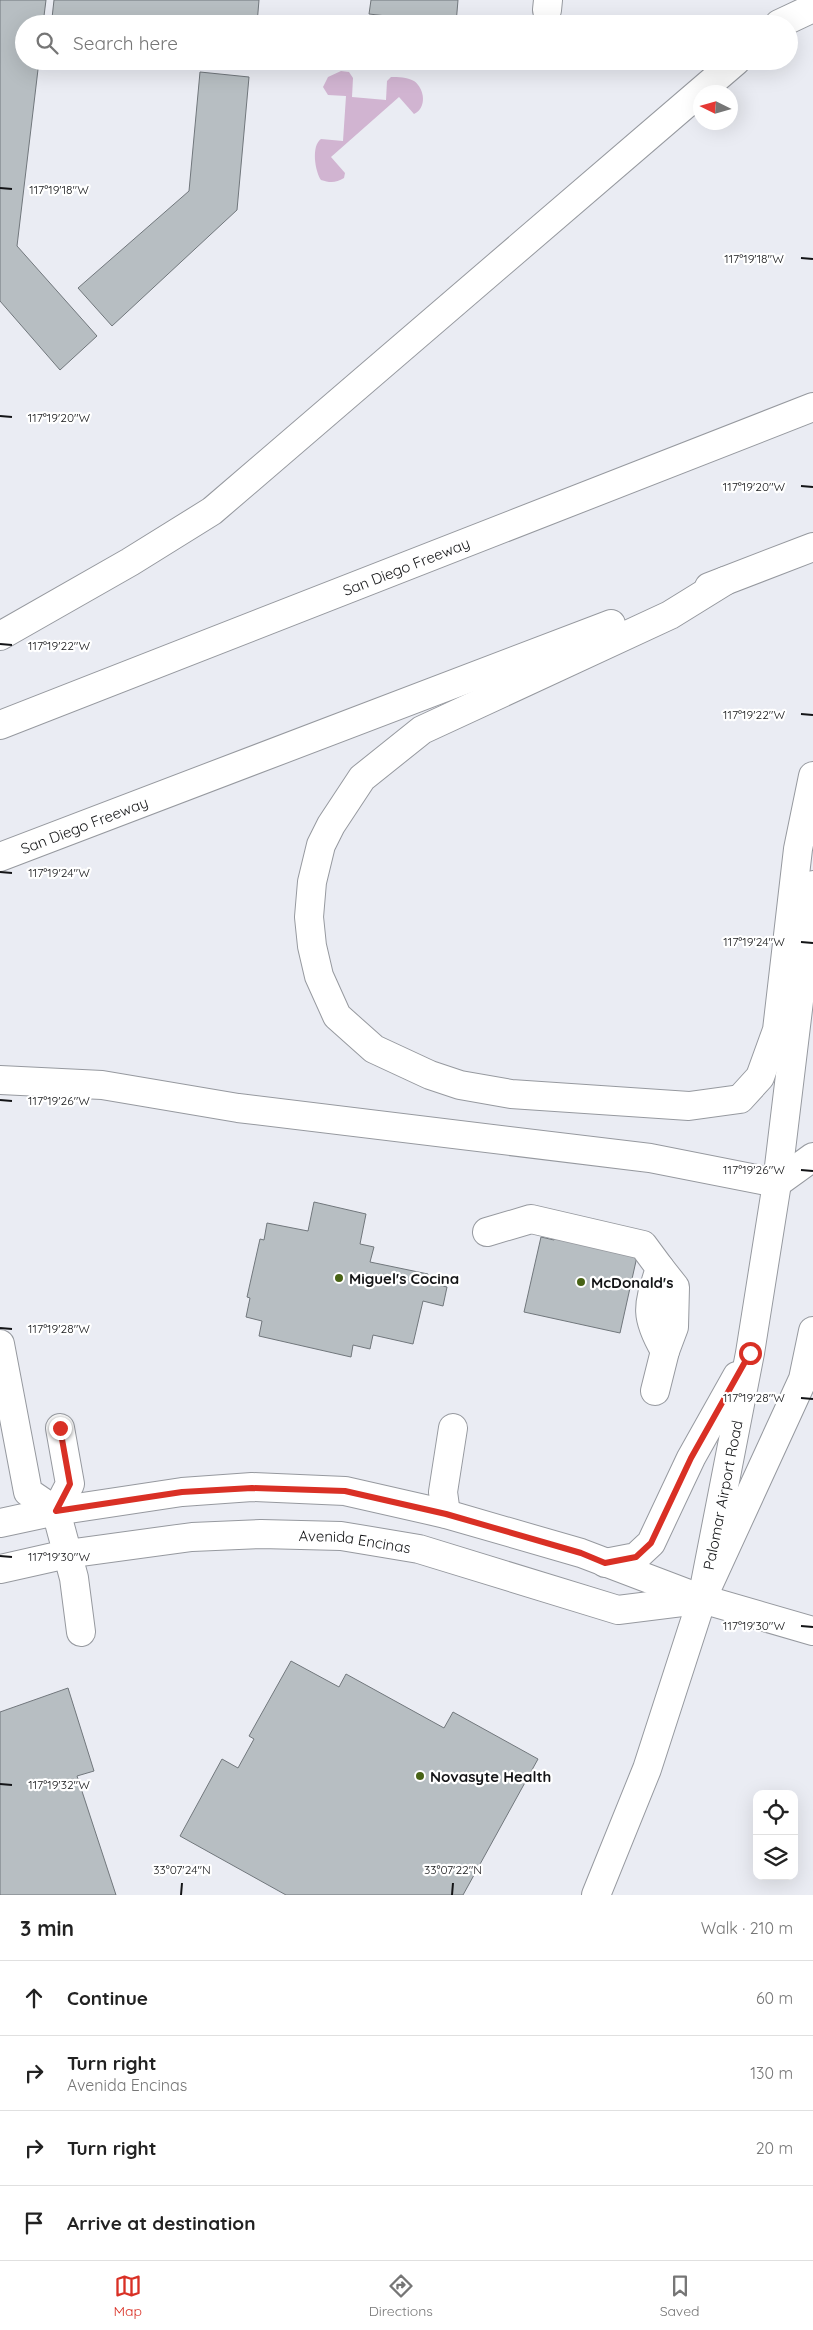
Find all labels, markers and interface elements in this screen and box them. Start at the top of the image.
search box [15,15,798,70]
icon: search [33,29,61,57]
text: Search here [73,31,178,55]
north arrow [693,85,738,130]
text: 117°19'18"W [29,182,89,197]
text: 117°19'18"W [724,251,784,266]
text: 117°19'20"W [28,410,91,425]
text: 117°19'20"W [723,479,786,494]
street label: San Diego Freeway [340,533,472,600]
text: 117°19'22"W [28,638,90,653]
text: 117°19'22"W [723,707,785,722]
street label: San Diego Freeway [18,792,150,858]
text: 117°19'24"W [28,865,90,880]
text: 117°19'24"W [723,934,785,949]
text: 117°19'26"W [28,1093,90,1108]
text: 117°19'26"W [723,1162,785,1177]
place label: Miguel's Cocina [349,1269,459,1288]
marker: Miguel's Cocina [333,1272,345,1284]
place label: McDonald's [591,1273,673,1292]
marker: McDonald's [575,1276,587,1288]
text: 117°19'28"W [28,1321,90,1336]
route start [739,1342,762,1365]
text: 117°19'28"W [723,1390,785,1405]
route end [49,1417,72,1440]
street label: Palomar Airport Road [698,1418,746,1571]
street label: Avenida Encinas [298,1525,412,1557]
text: 117°19'30"W [28,1549,90,1564]
text: 117°19'30"W [723,1618,785,1633]
place label: Novasyte Health [430,1767,551,1786]
marker: Novasyte Health [414,1770,426,1782]
text: 117°19'32"W [28,1777,90,1792]
map controls [753,1790,798,1880]
button: locate [753,1790,798,1835]
button: layers [753,1835,798,1880]
text: 33°07'24"N [153,1862,211,1877]
text: 33°07'22"N [424,1862,482,1877]
text: 3 min [20,1915,74,1941]
text: Walk · 210 m [701,1918,793,1938]
icon: ahead [20,1984,48,2012]
text: Continue [67,1986,148,2010]
text: 60 m [756,1988,793,2008]
text: Turn right [67,2051,156,2075]
icon: right [20,2059,48,2087]
text: 130 m [750,2063,793,2083]
text: Avenida Encinas [67,2075,187,2095]
icon: right [20,2134,48,2162]
text: Turn right [67,2136,156,2160]
text: 20 m [756,2138,793,2158]
icon: arrive [20,2209,48,2237]
text: Arrive at destination [67,2211,256,2235]
tab: Map [113,2272,142,2320]
tab: Directions [369,2272,433,2320]
tab: Saved [660,2272,700,2320]

